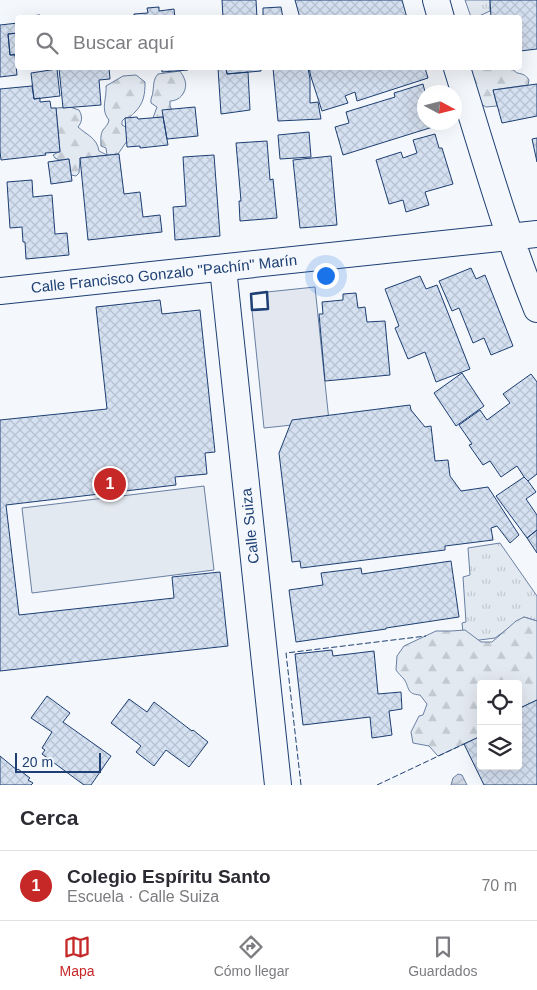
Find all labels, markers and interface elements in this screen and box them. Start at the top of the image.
search box [15,15,522,70]
icon: search [33,29,61,57]
text: Buscar aquí [73,32,174,53]
north arrow [417,85,462,130]
street label: Calle Francisco Gonzalo "Pachín" Marín [30,251,298,296]
your location [313,263,339,289]
pin: 1 [94,465,126,503]
street label: Calle Suiza [237,487,262,565]
map controls [477,680,522,770]
button: locate [477,680,522,725]
button: layers [477,725,522,770]
scale bar [15,750,101,773]
text: 20 m [22,754,53,770]
text: Cerca [20,806,78,829]
text: Colegio Espíritu Santo [67,866,271,887]
text: 1 [32,877,40,894]
text: 70 m [481,877,517,894]
text: Escuela · Calle Suiza [67,888,219,905]
tab: Mapa [60,933,95,979]
tab: Cómo llegar [214,933,289,979]
tab: Guardados [408,933,477,979]

